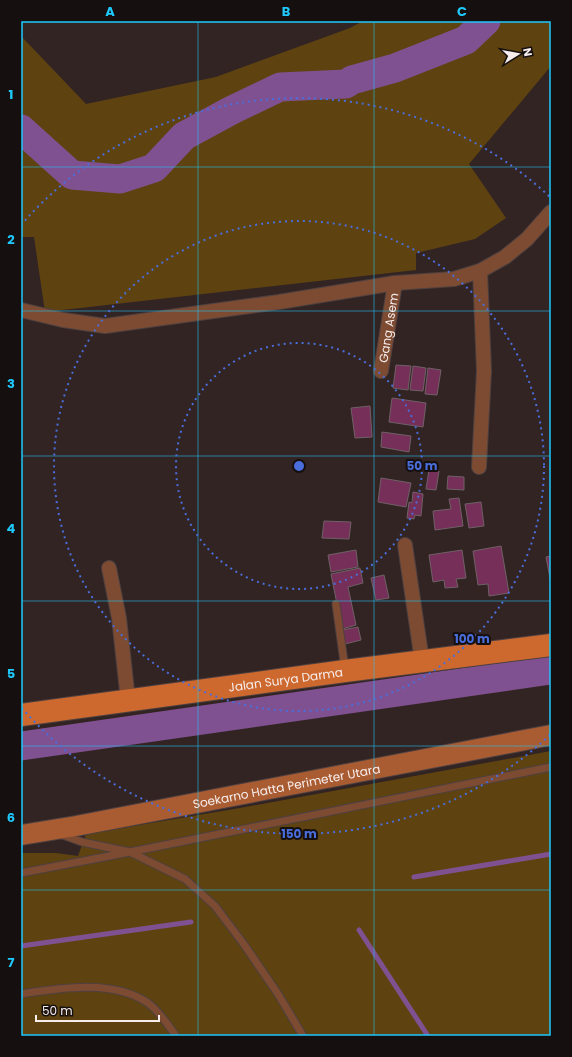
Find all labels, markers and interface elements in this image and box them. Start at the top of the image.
text: A [105,2,115,21]
text: B [282,2,291,21]
text: C [457,2,467,21]
north arrow [498,34,538,74]
text: N [519,47,536,58]
text: 1 [9,85,13,104]
text: 2 [7,230,15,249]
street label: Gang Asem [374,291,402,364]
text: 3 [7,374,15,393]
text: 50 m [407,457,438,474]
centre of rings [292,459,306,473]
text: 4 [7,519,16,538]
text: 100 m [454,630,490,647]
street label: Jalan Surya Darma [227,663,344,695]
text: 5 [7,664,15,683]
street label: Soekarno Hatta Perimeter Utara [191,759,382,812]
text: 6 [7,808,15,827]
text: 150 m [281,825,317,842]
text: 7 [8,953,15,972]
scale bar [36,997,159,1023]
text: 50 m [42,1002,73,1019]

